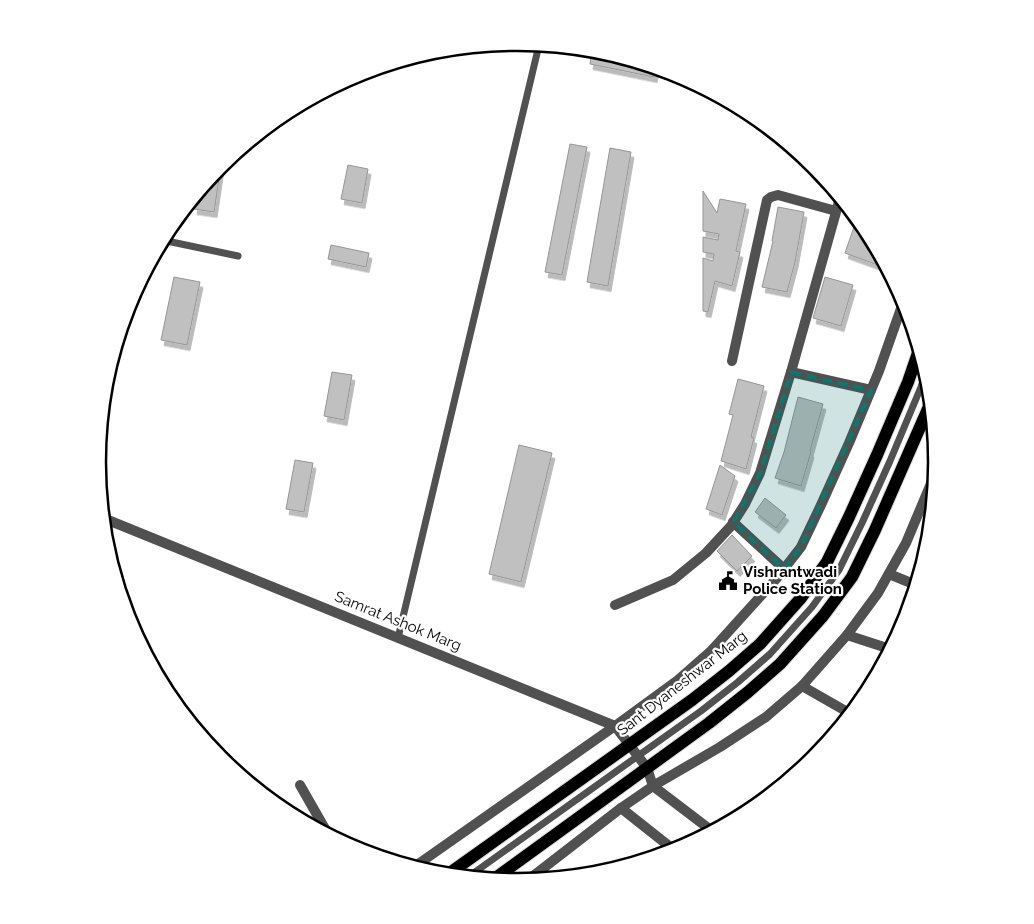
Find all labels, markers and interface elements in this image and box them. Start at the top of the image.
place label: Vishrantwadi Police Station [743,563,842,598]
public building icon: Vishrantwadi Police Station [717,570,739,592]
street label: Samrat Ashok Marg [332,587,464,655]
street label: Sant Dyaneshwar Marg [614,627,750,739]

